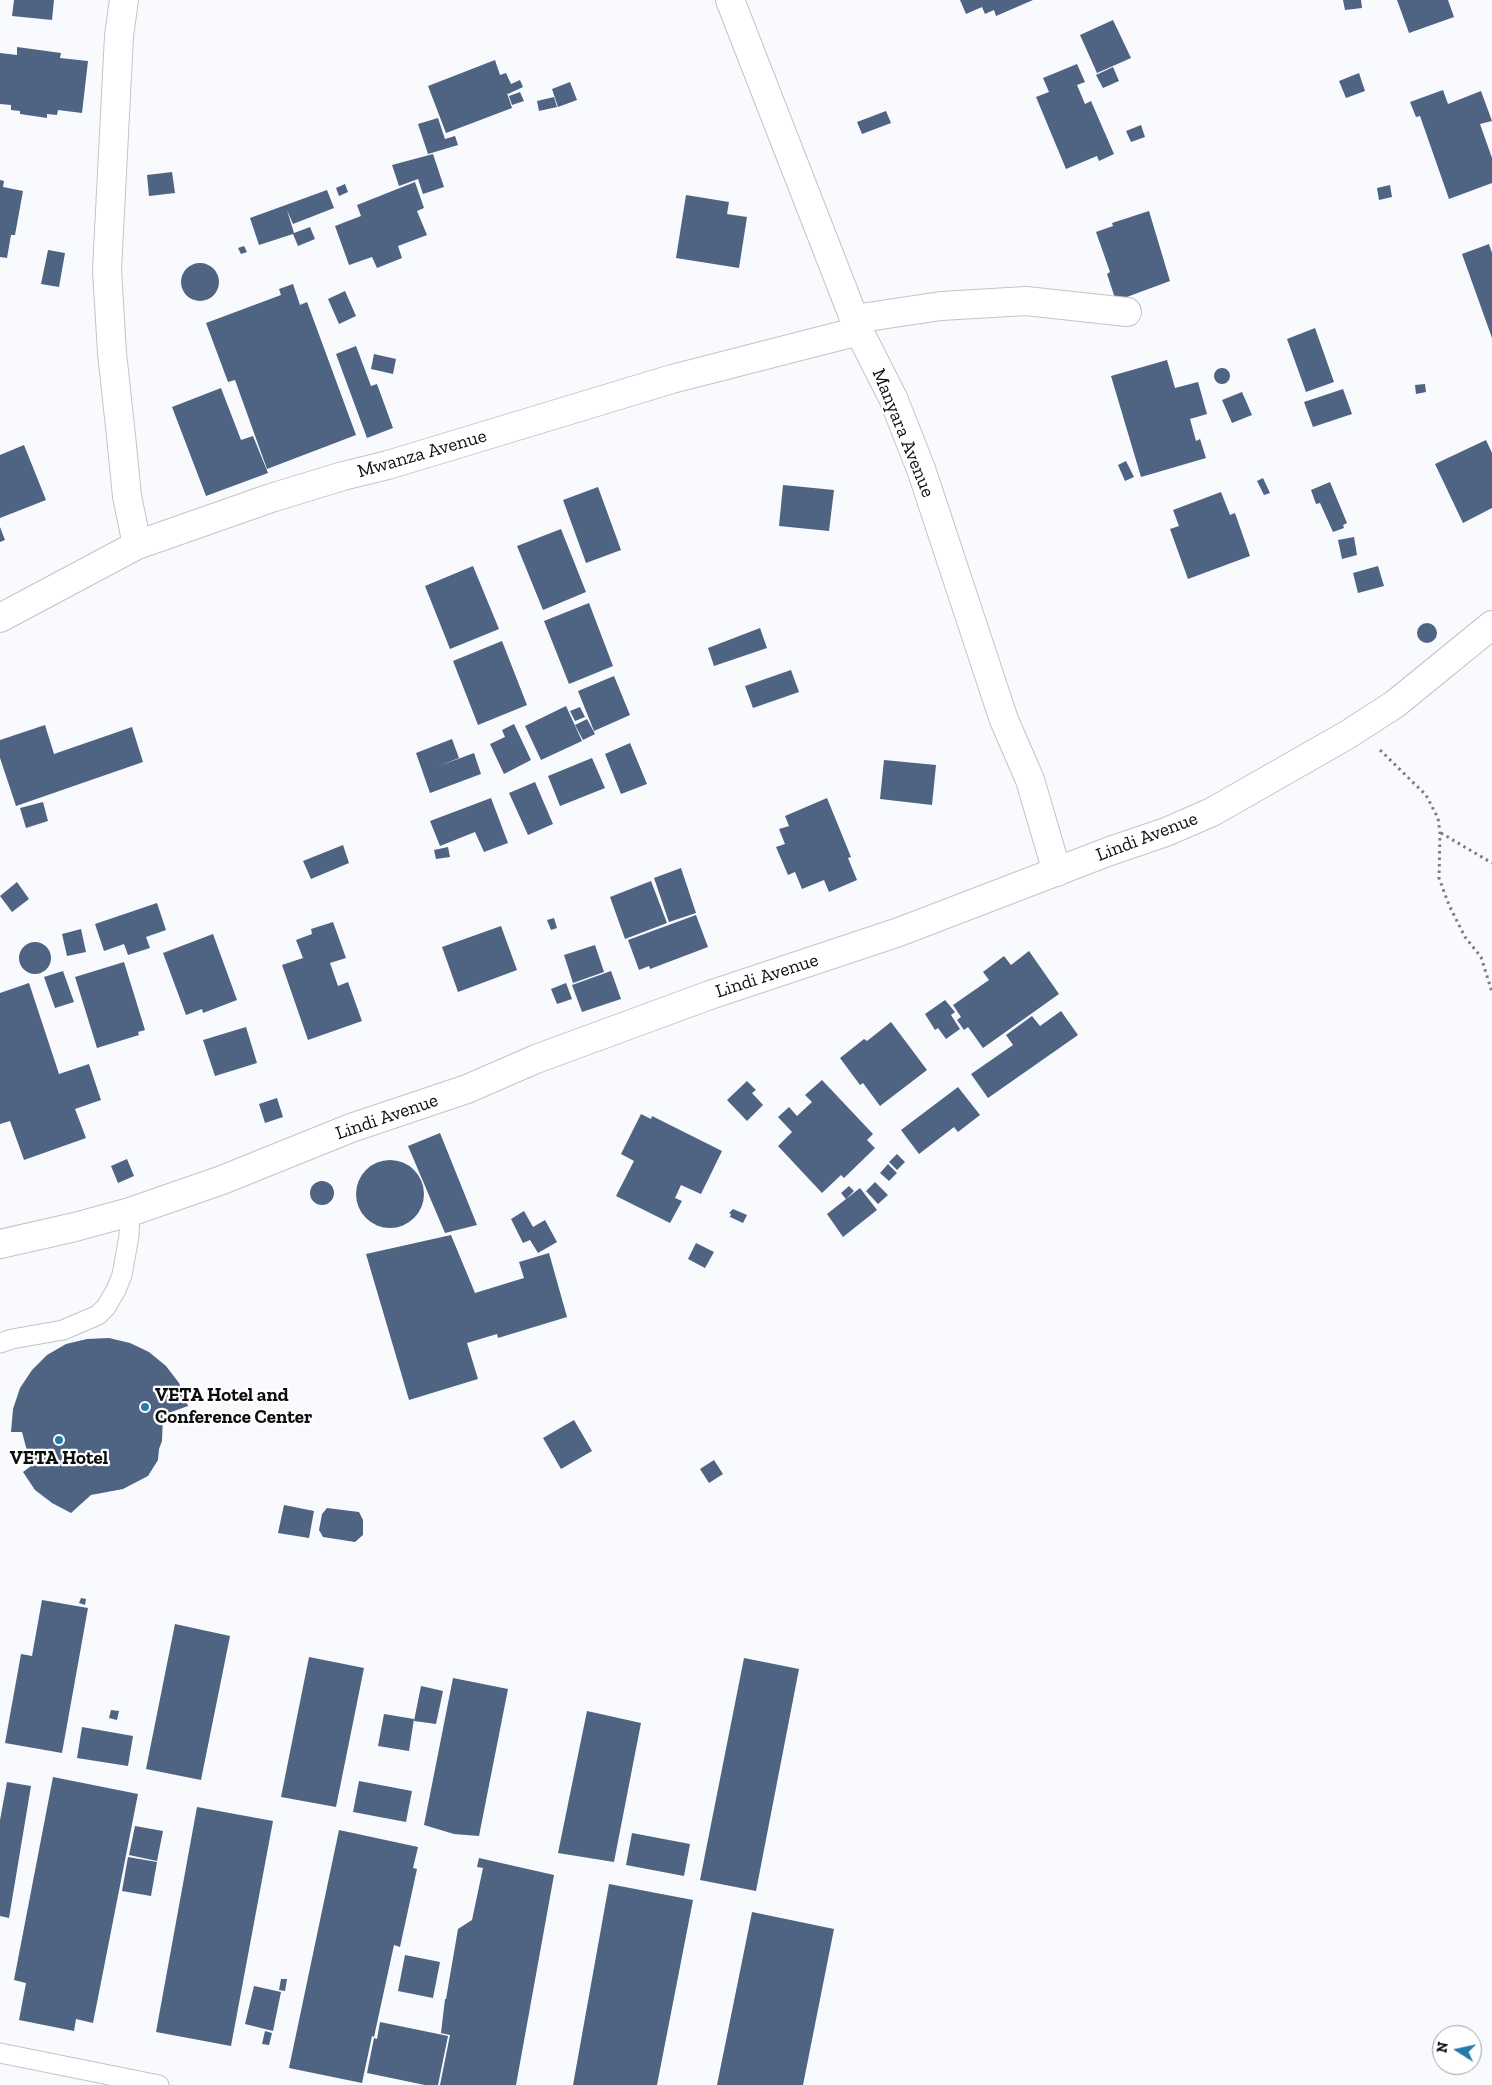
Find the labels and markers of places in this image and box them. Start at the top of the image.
place label: VETA Hotel and Conference Center [155,1385,312,1429]
marker: VETA Hotel and Conference Center [139,1401,151,1413]
marker: VETA Hotel [53,1434,65,1446]
place label: VETA Hotel [10,1448,108,1470]

